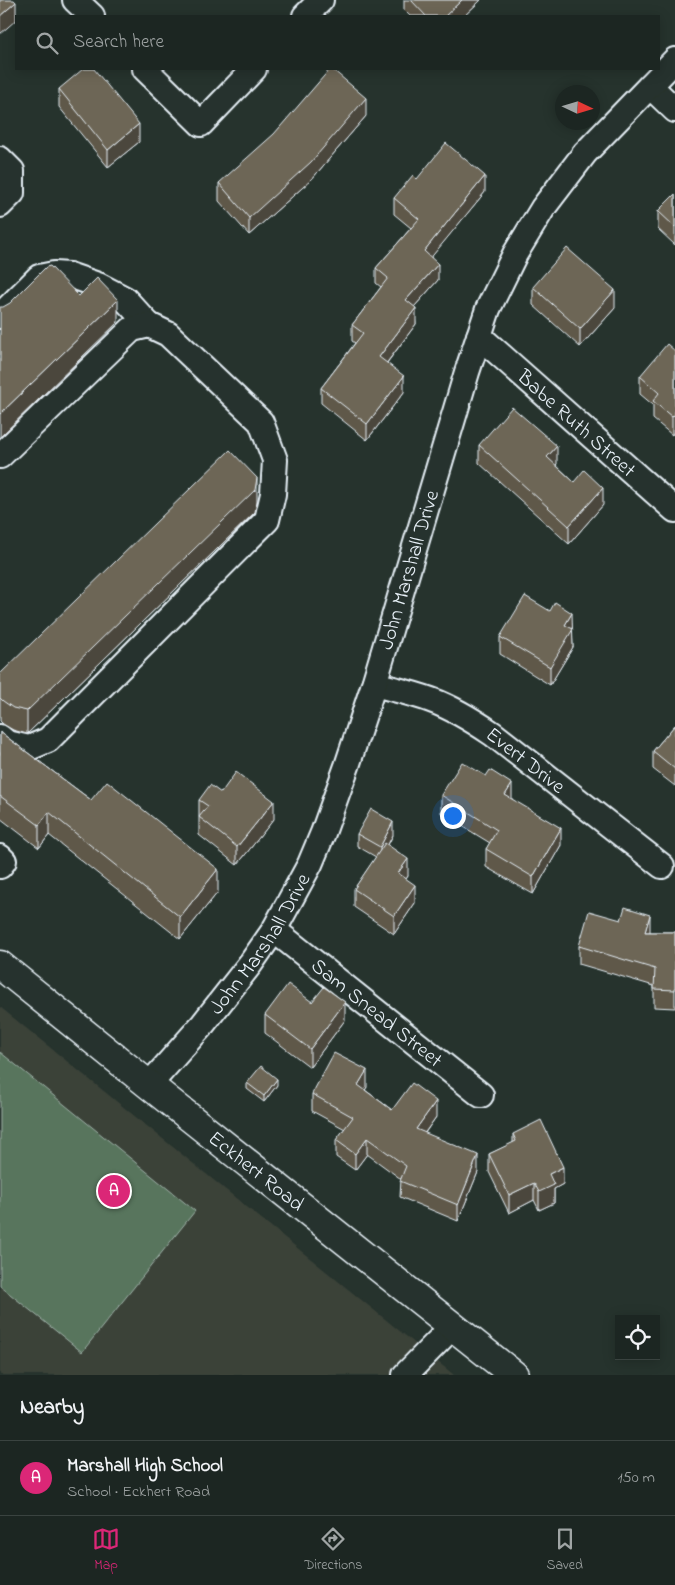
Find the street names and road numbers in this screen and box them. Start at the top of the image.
street label: Babe Ruth Street [509,363,642,486]
street label: John Marshall Drive [372,486,448,653]
street label: Evert Drive [479,721,571,802]
street label: John Marshall Drive [203,868,319,1022]
street label: Sam Snead Street [304,952,448,1076]
street label: Eckhert Road [201,1125,310,1220]

